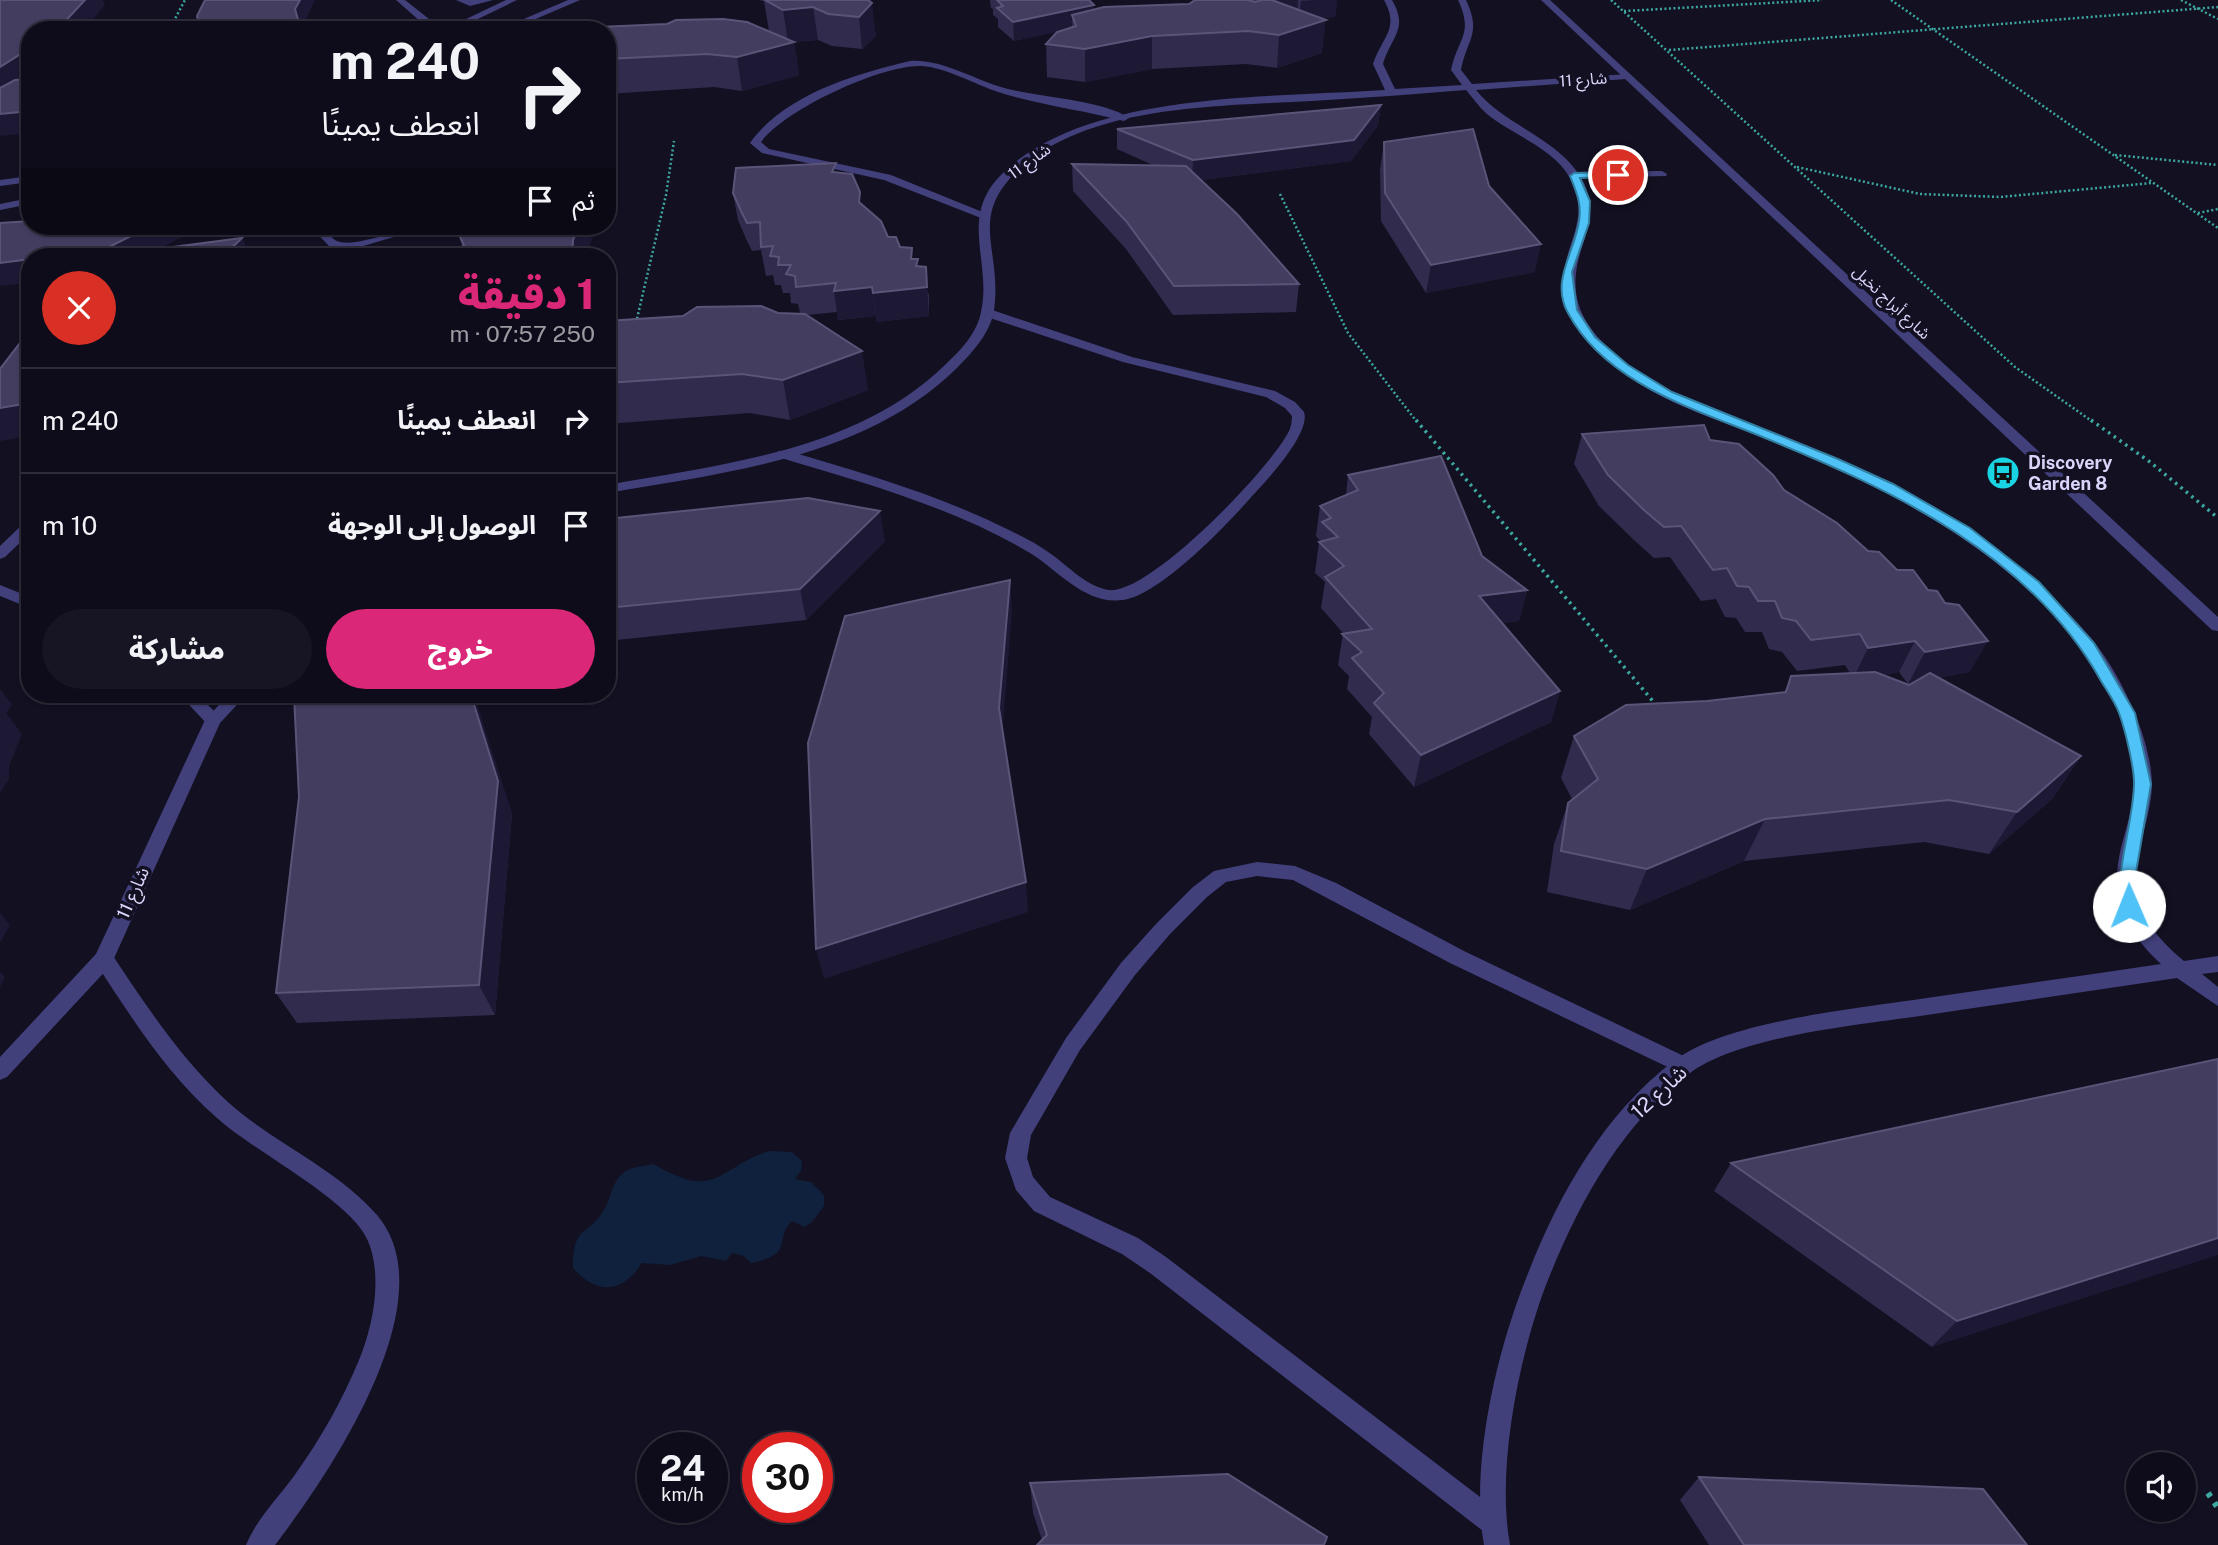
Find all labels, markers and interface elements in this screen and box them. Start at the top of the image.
text: 240 m [330,32,480,90]
icon: right [504,49,595,140]
street label: شارع 11 [1558,68,1608,94]
text: انعطف يمينًا [321,105,480,142]
street label: شارع 11 [1004,140,1056,186]
pin [1588,145,1648,205]
icon: arrive [1599,156,1637,194]
icon: arrive [521,182,559,220]
text: ثم [573,185,595,216]
street label: شارع أبراج نخيل [1847,262,1934,345]
text: 1 دقيقة [458,269,595,318]
button: close [42,271,116,345]
text: 250 m · 07:57 [449,320,595,347]
icon: right [557,402,595,440]
text: انعطف يمينًا [397,404,536,435]
text: 240 m [42,405,119,436]
place label: Discovery Garden 8 [2028,452,2112,494]
bus stop icon: Discovery Garden 8 [1984,454,2022,492]
icon: arrive [557,507,595,545]
text: الوصول إلى الوجهة [328,509,536,540]
text: 10 m [42,510,97,541]
button: مشاركة [42,609,312,689]
button: خروج [326,609,595,689]
street label: شارع 11 [112,864,157,923]
position arrow [2092,869,2166,943]
street label: شارع 12 [1626,1060,1694,1126]
speed limit sign: 30 [742,1432,833,1523]
text: 24 [660,1448,705,1489]
map controls [2126,1452,2196,1522]
button: sound [2126,1452,2196,1522]
text: km/h [661,1484,704,1505]

